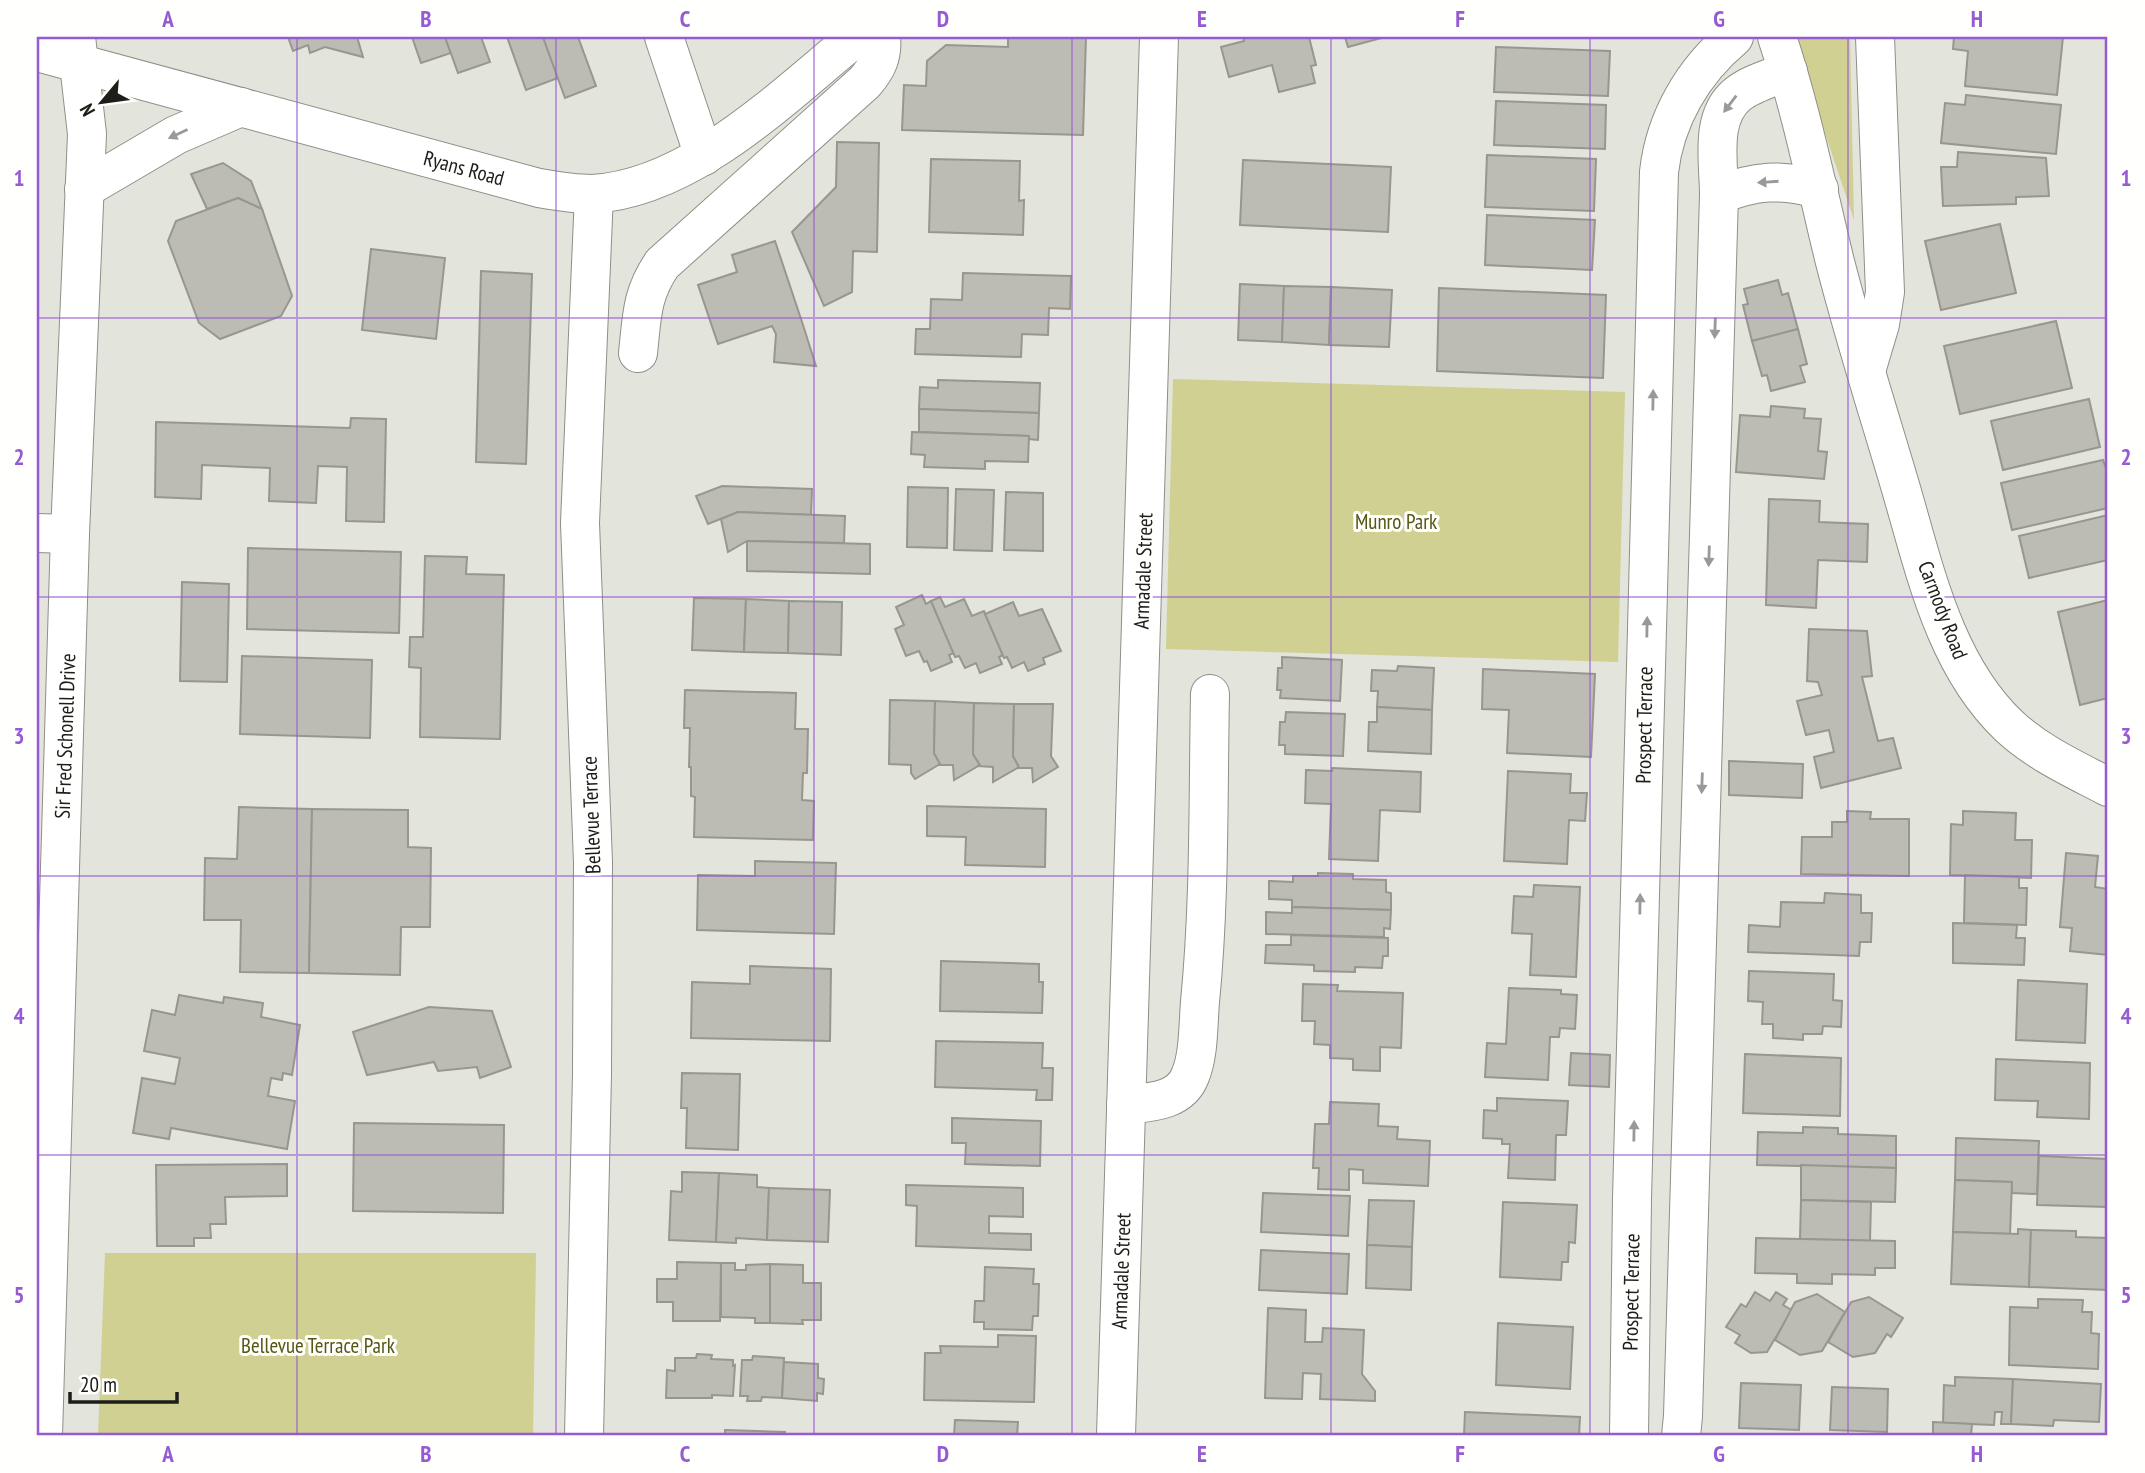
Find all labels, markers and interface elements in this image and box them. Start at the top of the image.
text: A [161,4,174,33]
text: B [420,4,432,33]
text: C [680,4,691,33]
text: D [937,4,949,33]
text: E [1197,4,1207,33]
text: F [1455,4,1465,33]
text: G [1713,4,1725,33]
text: H [1971,4,1983,33]
north arrow [66,66,136,136]
one-way arrow [1724,95,1738,113]
text: N [74,100,100,121]
one-way arrow [168,129,188,140]
street label: Ryans Road [421,144,507,192]
text: 1 [14,163,25,192]
text: 1 [2121,163,2132,192]
one-way arrow [1757,177,1779,188]
one-way arrow [1710,317,1721,339]
one-way arrow [1647,389,1658,411]
text: 2 [14,442,25,471]
text: 2 [2121,442,2132,471]
park label: Munro Park [1355,508,1437,535]
street label: Armadale Street [1127,512,1159,630]
one-way arrow [1703,545,1714,567]
street label: Carmody Road [1912,557,1974,663]
one-way arrow [1641,616,1653,638]
street label: Sir Fred Schonell Drive [49,653,81,819]
street label: Prospect Terrace [1629,666,1659,784]
text: 3 [14,721,25,750]
text: 3 [2121,721,2132,750]
street label: Bellevue Terrace [575,756,607,874]
one-way arrow [1696,772,1707,794]
one-way arrow [1634,893,1645,915]
text: 4 [14,1001,25,1030]
text: 4 [2121,1001,2132,1030]
one-way arrow [1628,1120,1640,1142]
street label: Armadale Street [1105,1212,1137,1330]
street label: Prospect Terrace [1616,1233,1646,1351]
text: 5 [14,1280,25,1309]
text: 5 [2121,1280,2132,1309]
park label: Bellevue Terrace Park [241,1332,395,1359]
scale bar [70,1361,177,1405]
text: 20 m [80,1371,117,1398]
text: A [161,1439,174,1468]
text: B [420,1439,432,1468]
text: C [680,1439,691,1468]
text: D [937,1439,949,1468]
text: E [1197,1439,1207,1468]
text: F [1455,1439,1465,1468]
text: G [1713,1439,1725,1468]
text: H [1971,1439,1983,1468]

